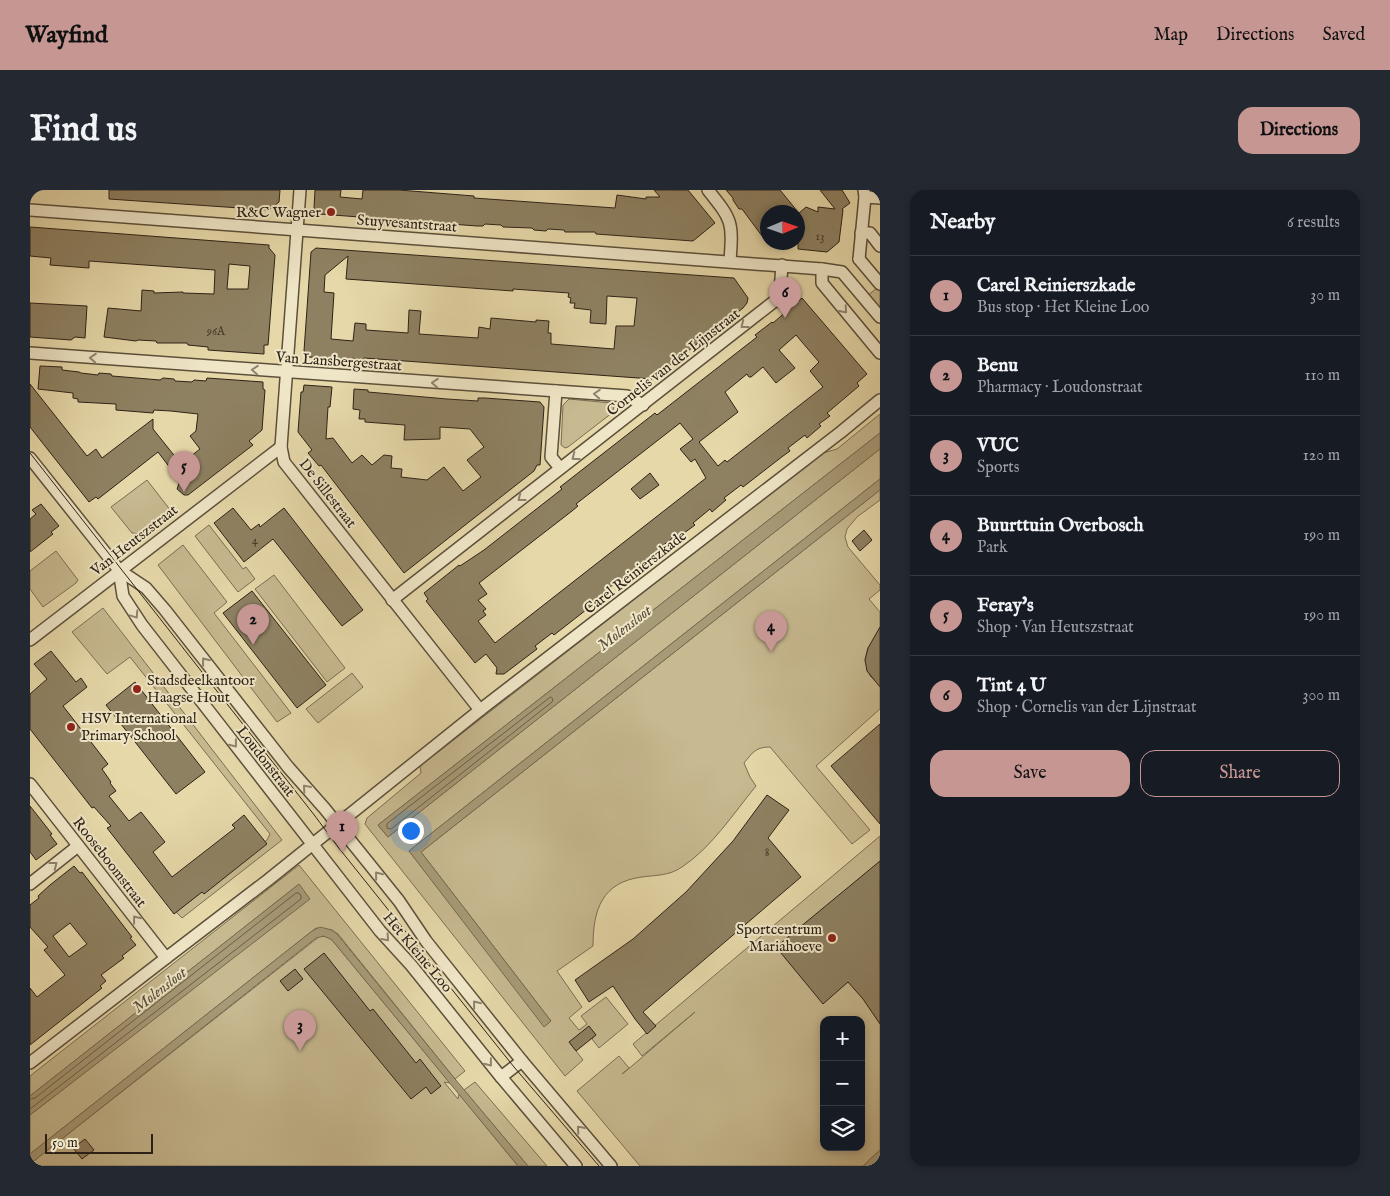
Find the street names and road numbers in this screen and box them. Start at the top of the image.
street label: Stuyvesantstraat [356,211,458,236]
street label: Cornelis van der Lijnstraat [603,304,744,420]
street label: Van Lansbergestraat [274,348,403,375]
street label: De Sillestraat [295,455,361,532]
street label: Van Heutszstraat [86,500,182,581]
street label: Carel Reinierszkade [580,526,691,618]
street label: Loudonstraat [232,722,299,801]
street label: Rooseboomstraat [68,813,151,911]
street label: Het Kleine Loo [379,908,457,996]

